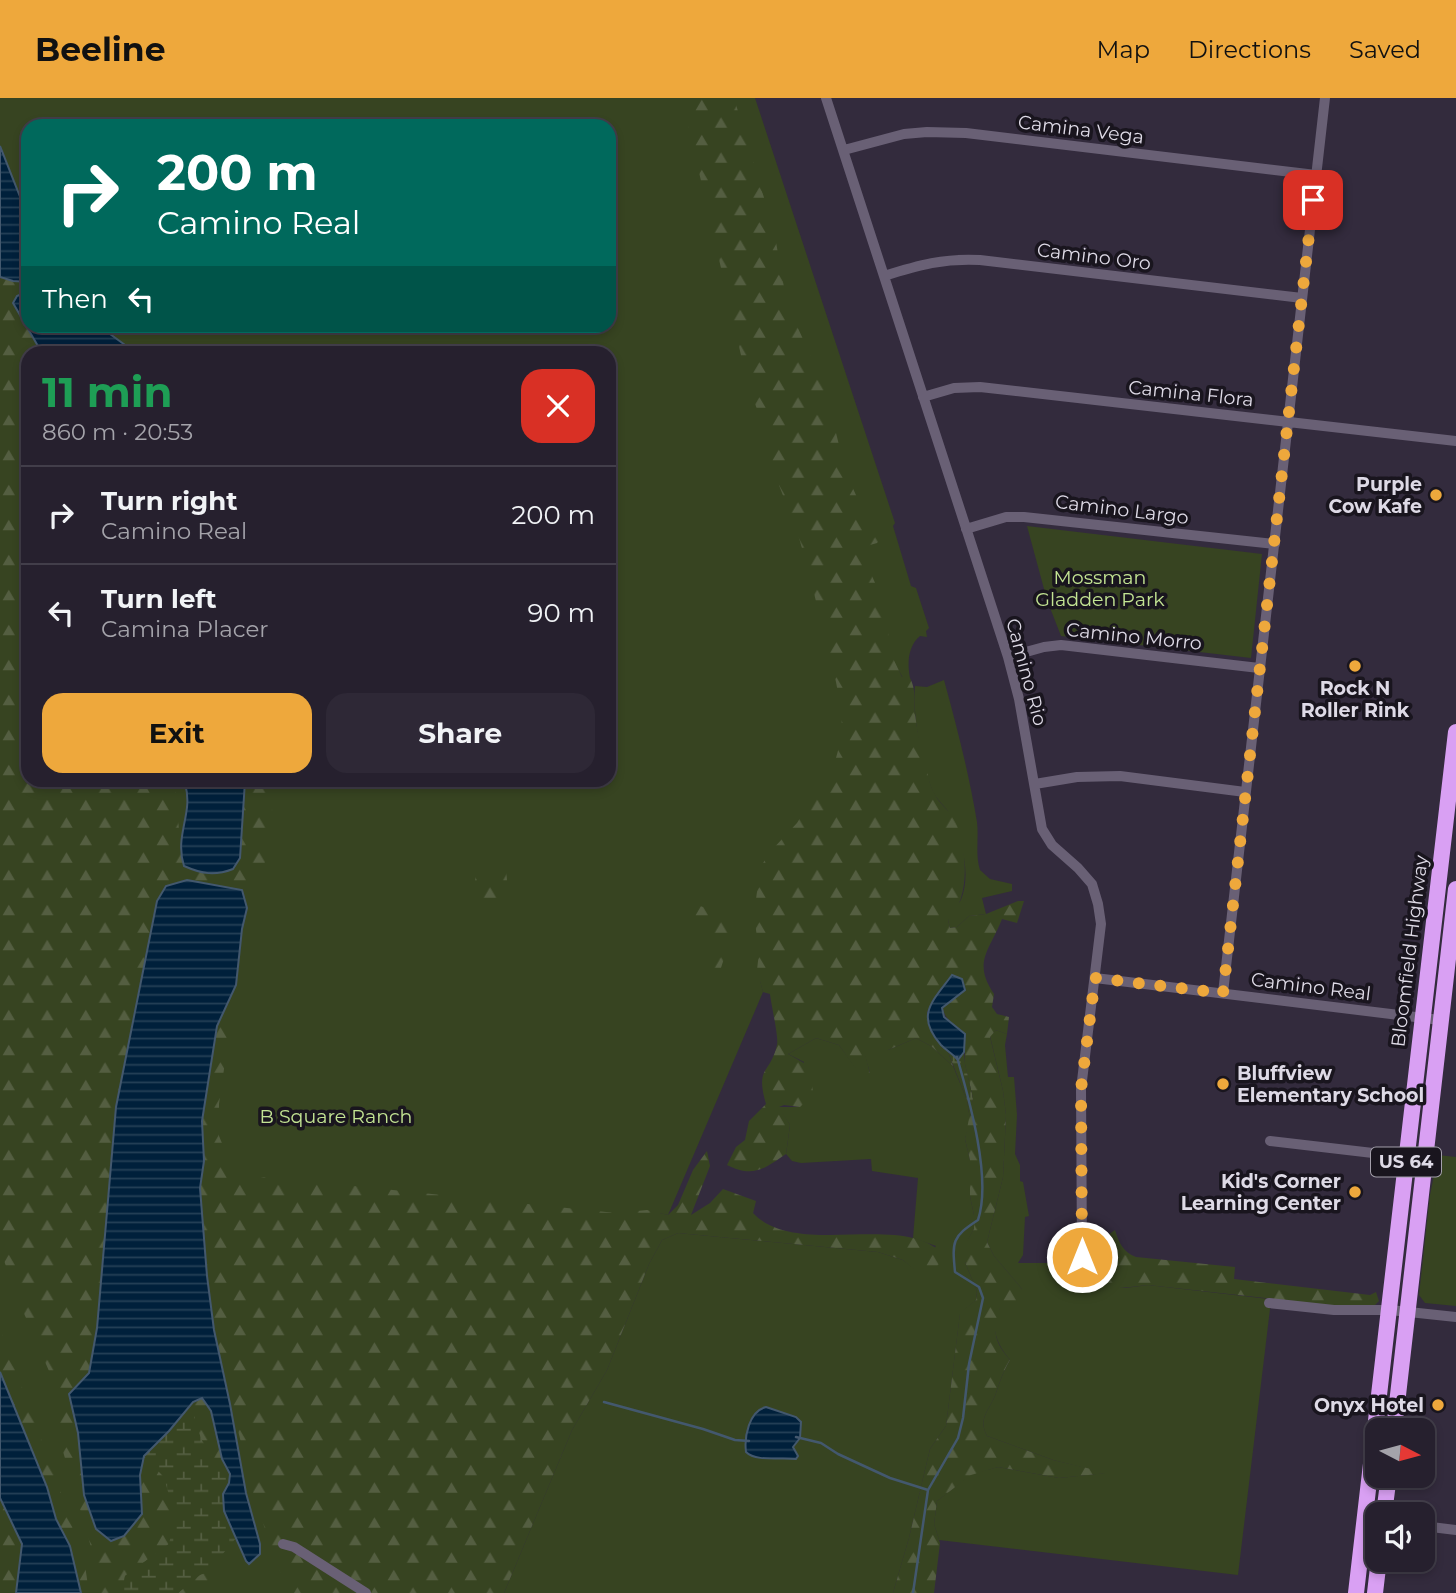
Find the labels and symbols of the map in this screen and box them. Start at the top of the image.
street label: Camina Vega [1017,110,1145,149]
pin [1283,170,1343,230]
street label: Camino Oro [1036,238,1152,275]
street label: Camina Flora [1127,375,1255,412]
place label: Purple Cow Kafe [1328,473,1422,518]
marker: Purple Cow Kafe [1428,487,1444,503]
street label: Camino Largo [1054,490,1190,529]
park label: Mossman Gladden Park [1035,566,1165,611]
street label: Camino Rio [1001,616,1052,728]
street label: Camino Morro [1065,618,1203,655]
marker: Rock N Roller Rink [1347,658,1363,674]
place label: Rock N Roller Rink [1301,677,1410,722]
street label: Bloomfield Highway [1386,853,1433,1048]
street label: Camino Real [1250,968,1372,1005]
place label: Bluffview Elementary School [1237,1062,1424,1107]
marker: Bluffview Elementary School [1215,1076,1231,1092]
park label: B Square Ranch [260,1105,412,1128]
road number: US 64 [1371,1148,1441,1176]
place label: Kid's Corner Learning Center [1181,1170,1341,1215]
marker: Kid's Corner Learning Center [1347,1184,1363,1200]
position arrow [1045,1220,1119,1294]
place label: Onyx Hotel [1314,1394,1424,1417]
marker: Onyx Hotel [1430,1397,1446,1413]
north arrow [1365,1418,1435,1488]

